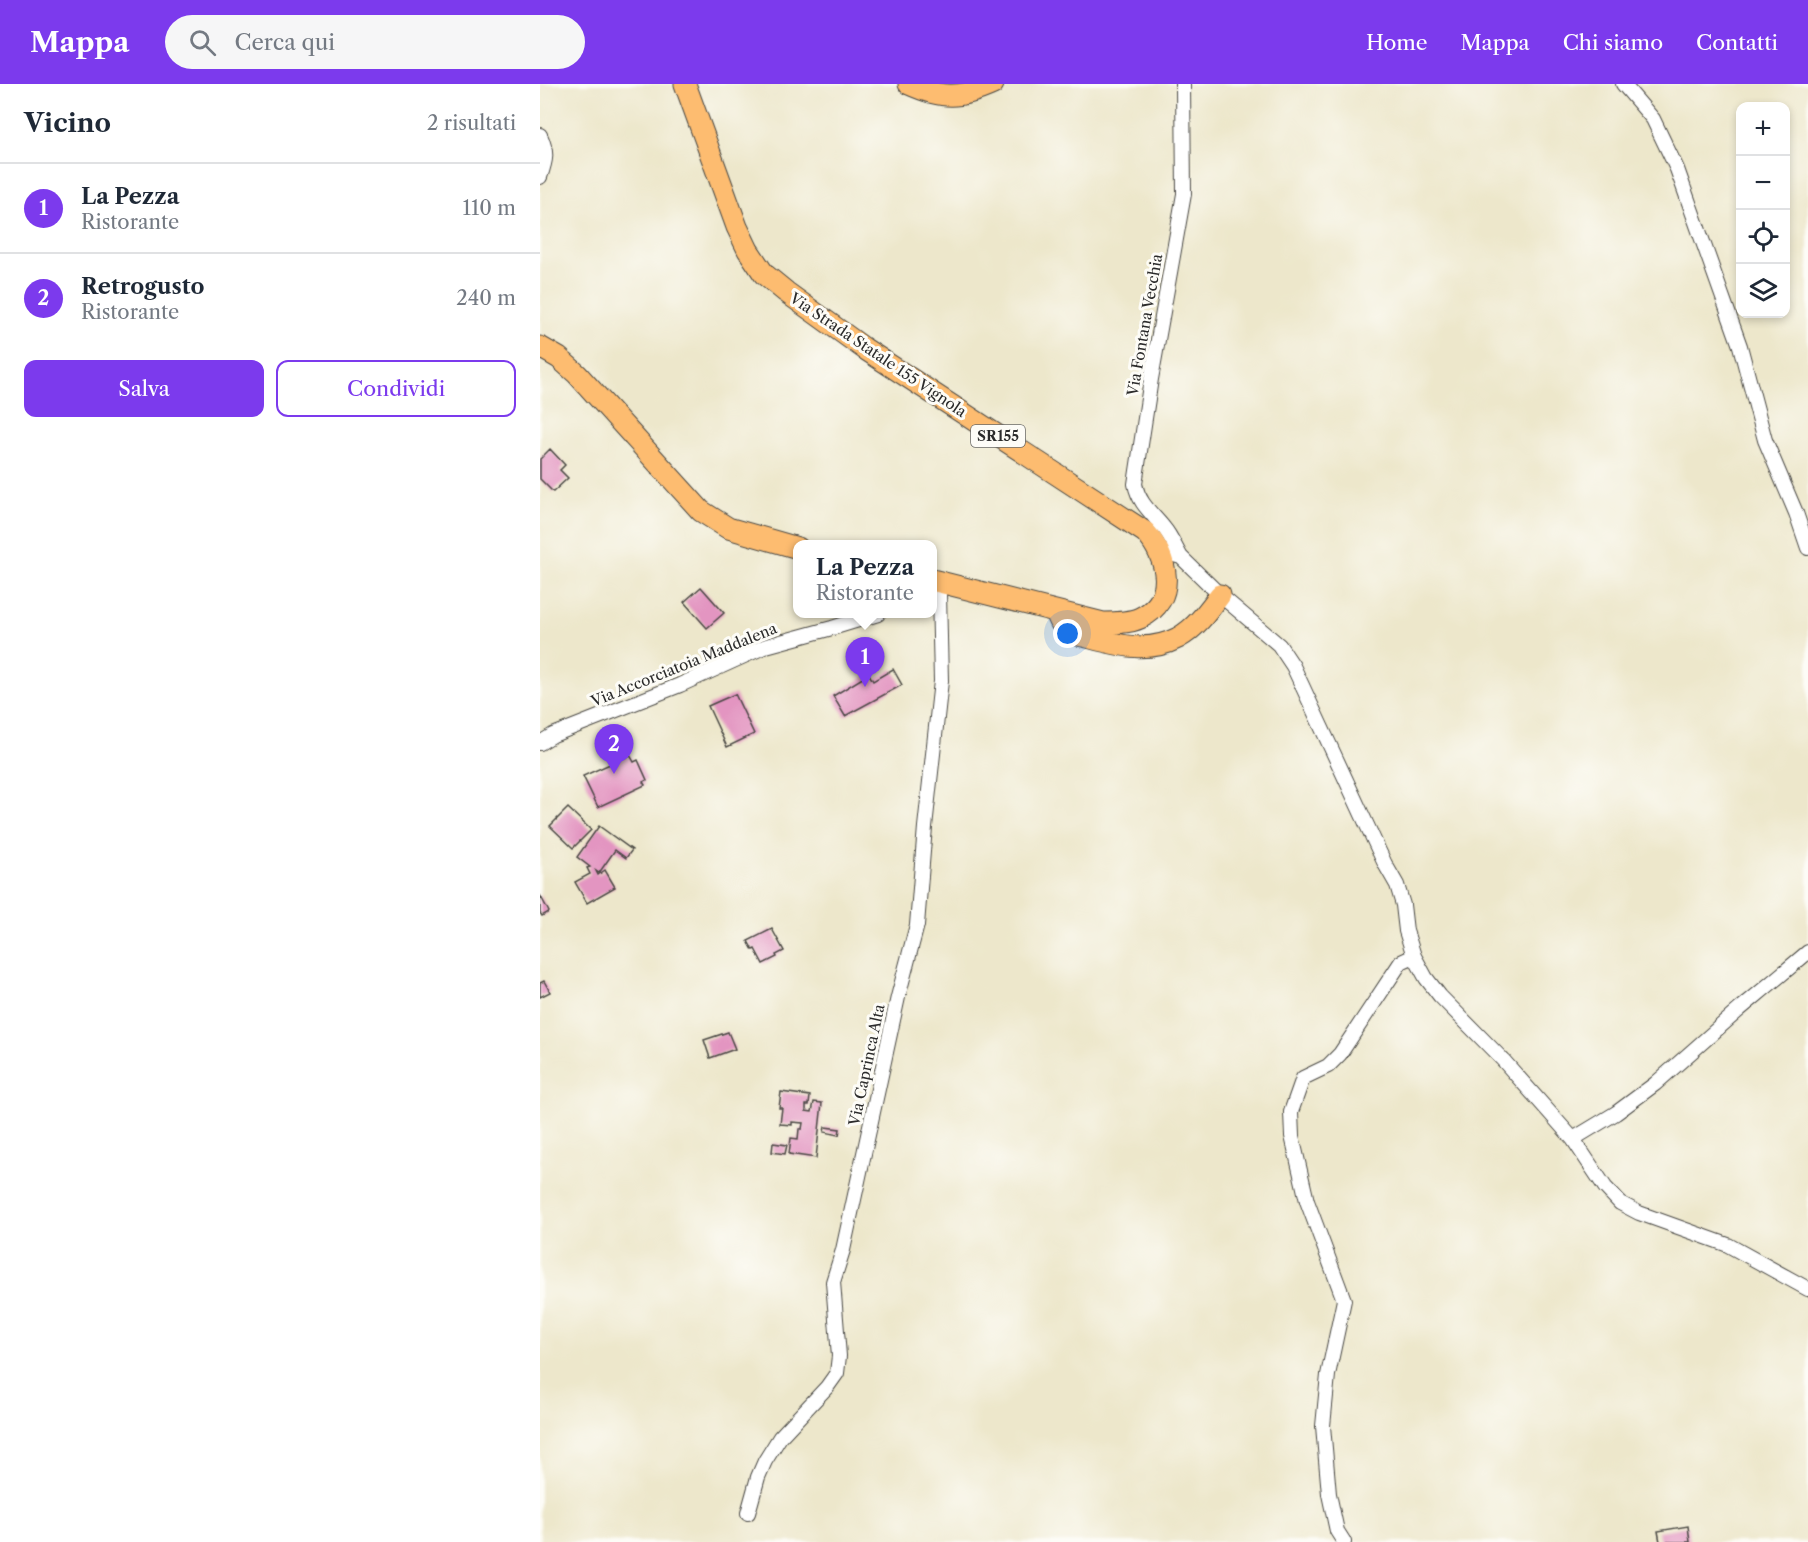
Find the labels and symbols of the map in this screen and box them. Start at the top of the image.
street label: Via Fontana Vecchia [1122,252,1166,399]
street label: Via Strada Statale 155 Vignola [786,288,970,421]
road number: SR155 [971,425,1025,447]
street label: Via Accorciatoia Maddalena [587,618,780,711]
your location [1053,619,1082,648]
pin: 1 [846,638,884,687]
pin: 2 [594,724,634,774]
street label: Via Caprinca Alta [844,1002,889,1128]

